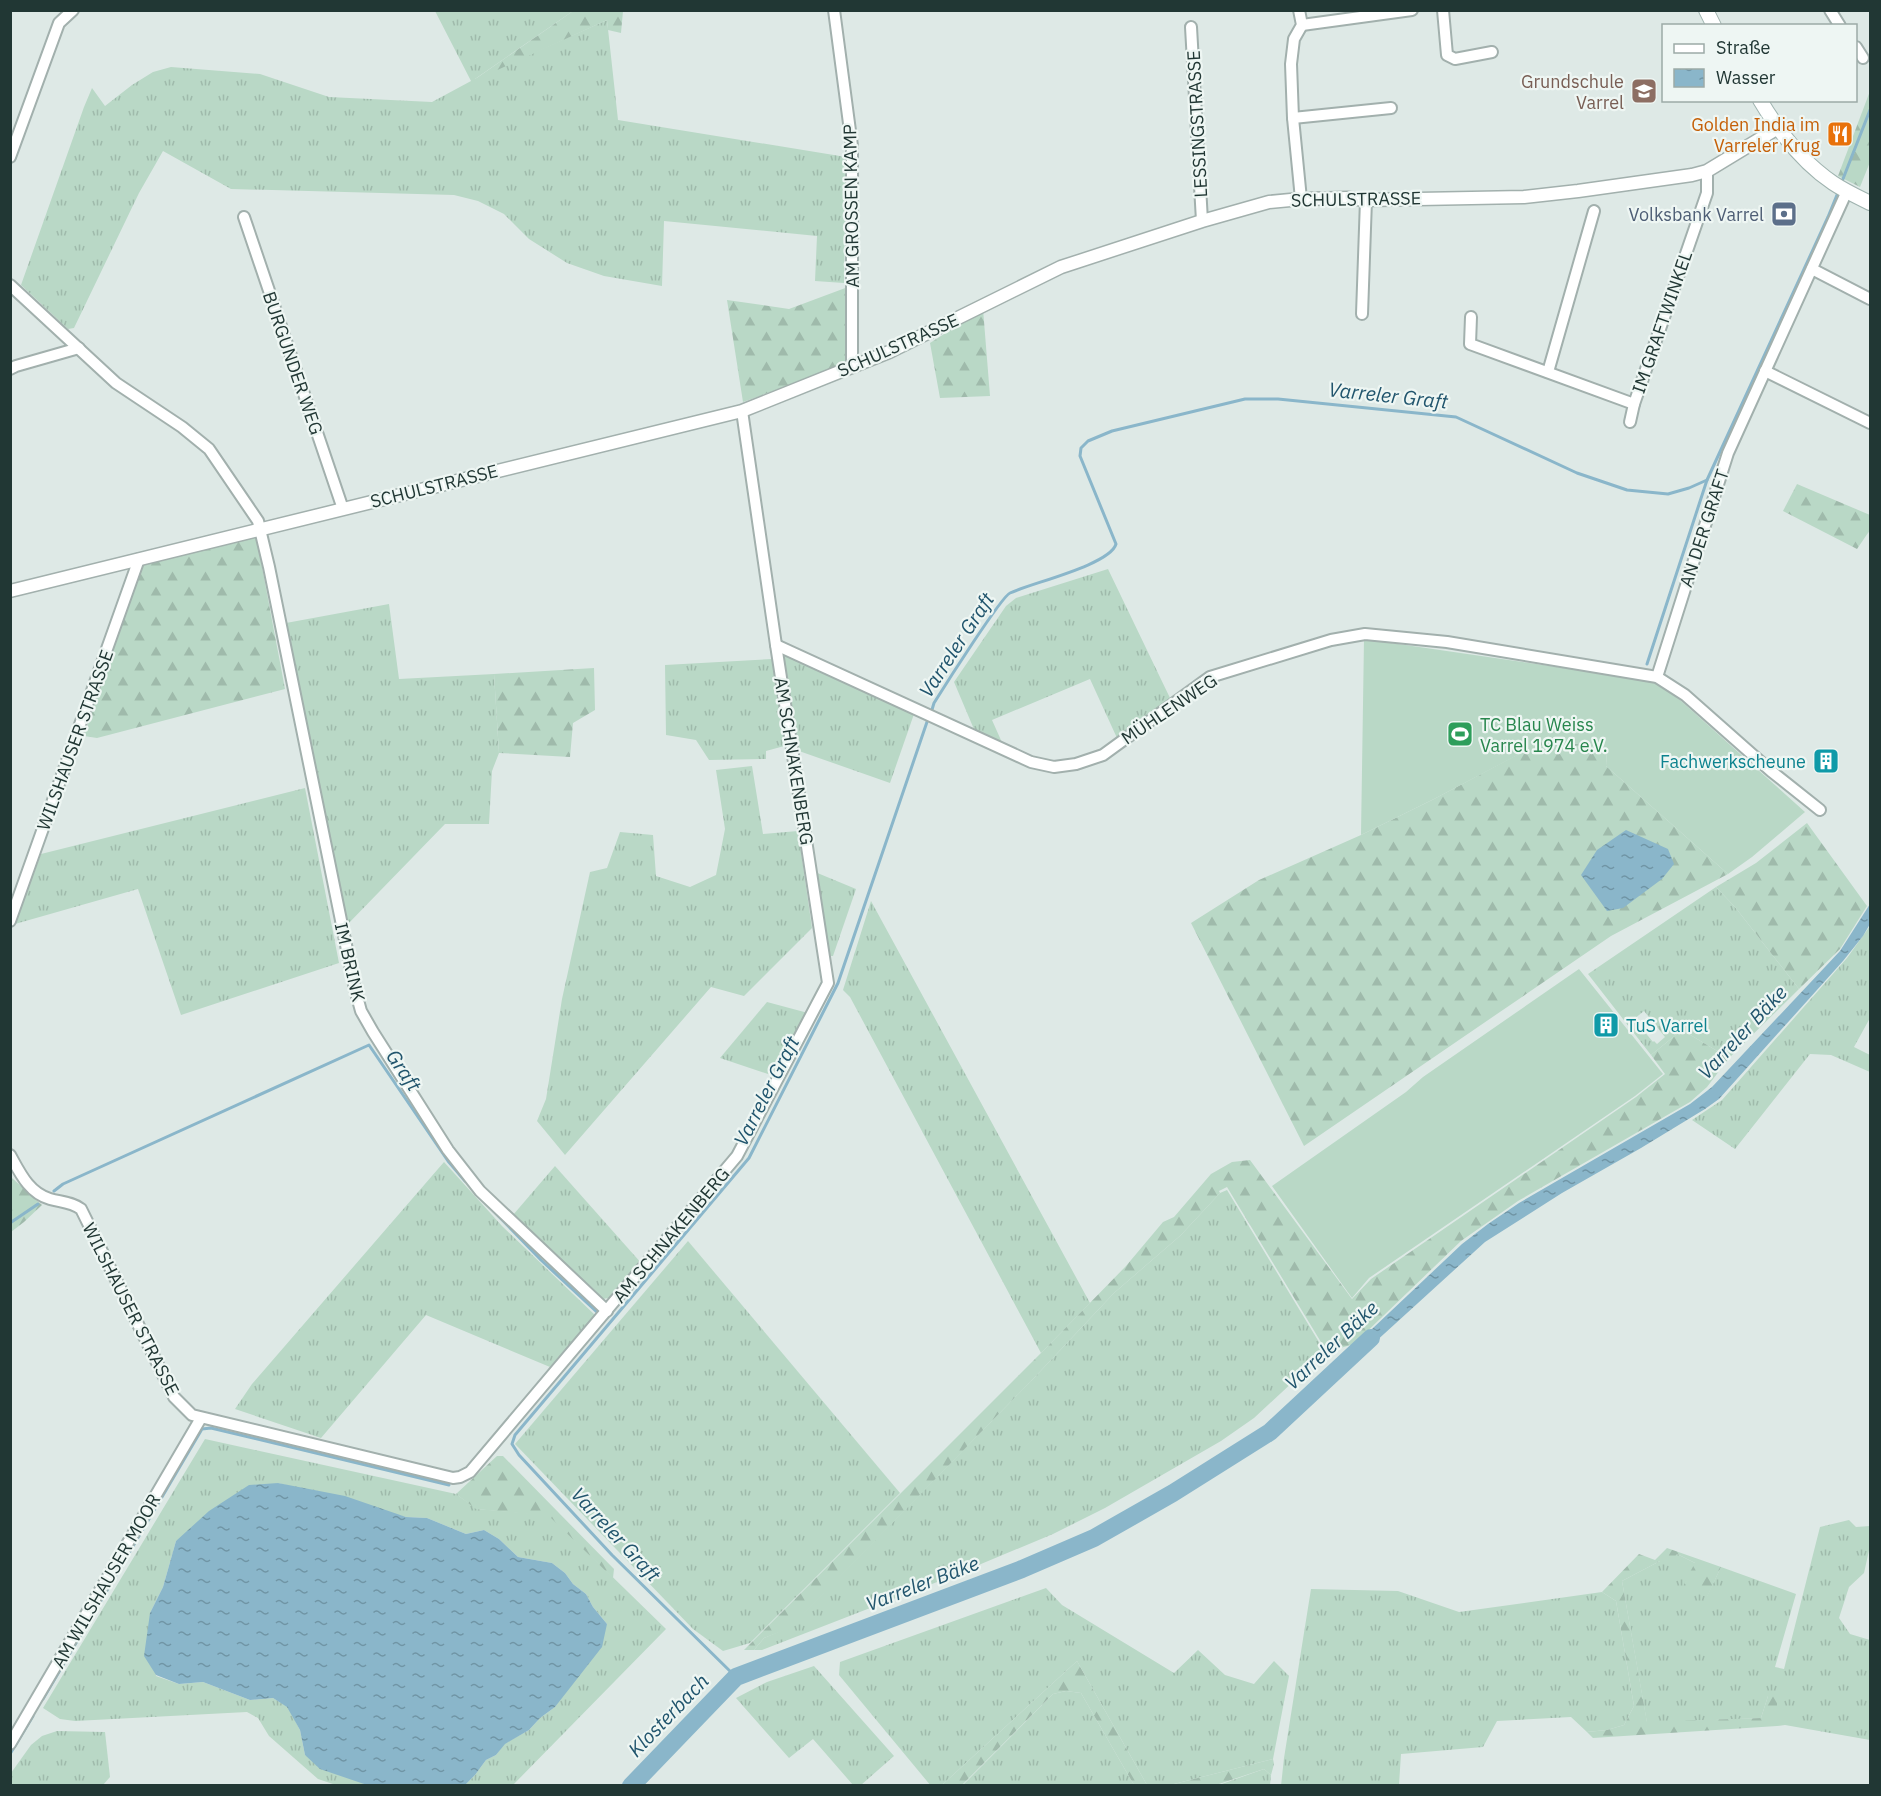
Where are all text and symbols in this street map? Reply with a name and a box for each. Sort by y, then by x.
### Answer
legend [1662,24,1857,102]
text: Straße [1716,36,1770,59]
street label: LESSINGSTRASSE [1182,50,1212,198]
text: Wasser [1716,66,1776,89]
place label: Grundschule Varrel [1521,70,1624,114]
school or university icon: Grundschule Varrel [1629,76,1659,106]
place label: Golden India im Varreler Krug [1691,113,1820,157]
restaurant icon: Golden India im Varreler Krug [1825,119,1855,149]
street label: AM GROSSEN KAMP [838,124,864,288]
street label: SCHULSTRASSE [1291,186,1421,212]
bank icon: Volksbank Varrel [1769,199,1799,229]
place label: Volksbank Varrel [1629,203,1764,226]
street label: IM GRAFTWINKEL [1627,248,1697,396]
street label: BURGUNDER WEG [258,288,328,438]
street label: SCHULSTRASSE [834,308,962,382]
water label: Varreler Graft [1327,375,1450,415]
street label: SCHULSTRASSE [368,459,500,513]
street label: AN DER GRAFT [1674,466,1734,590]
water label: Varreler Graft [912,587,1000,703]
street label: WILSHAUSER STRASSE [32,647,118,833]
street label: MÜHLENWEG [1117,668,1221,750]
street label: AM SCHNAKENBERG [769,675,819,847]
place label: TC Blau Weiss Varrel 1974 e.V. [1480,713,1608,757]
sports icon: TC Blau Weiss Varrel 1974 e.V. [1445,719,1475,749]
building icon: Fachwerkscheune [1811,746,1841,776]
place label: Fachwerkscheune [1660,750,1806,773]
street label: IM BRINK [330,920,370,1004]
water label: Varreler Bäke [1691,979,1793,1085]
building icon: TuS Varrel [1591,1010,1621,1040]
place label: TuS Varrel [1626,1014,1708,1037]
water label: Varreler Graft [727,1031,805,1150]
water label: Graft [380,1044,428,1097]
street label: AM SCHNAKENBERG [608,1163,734,1307]
street label: WILSHAUSER STRASSE [78,1219,184,1399]
water label: Varreler Bäke [1278,1294,1384,1396]
water label: Varreler Graft [565,1481,667,1587]
street label: AM WILSHAUSER MOOR [47,1490,165,1672]
water label: Varreler Bäke [861,1549,983,1617]
water label: Klosterbach [622,1668,714,1762]

